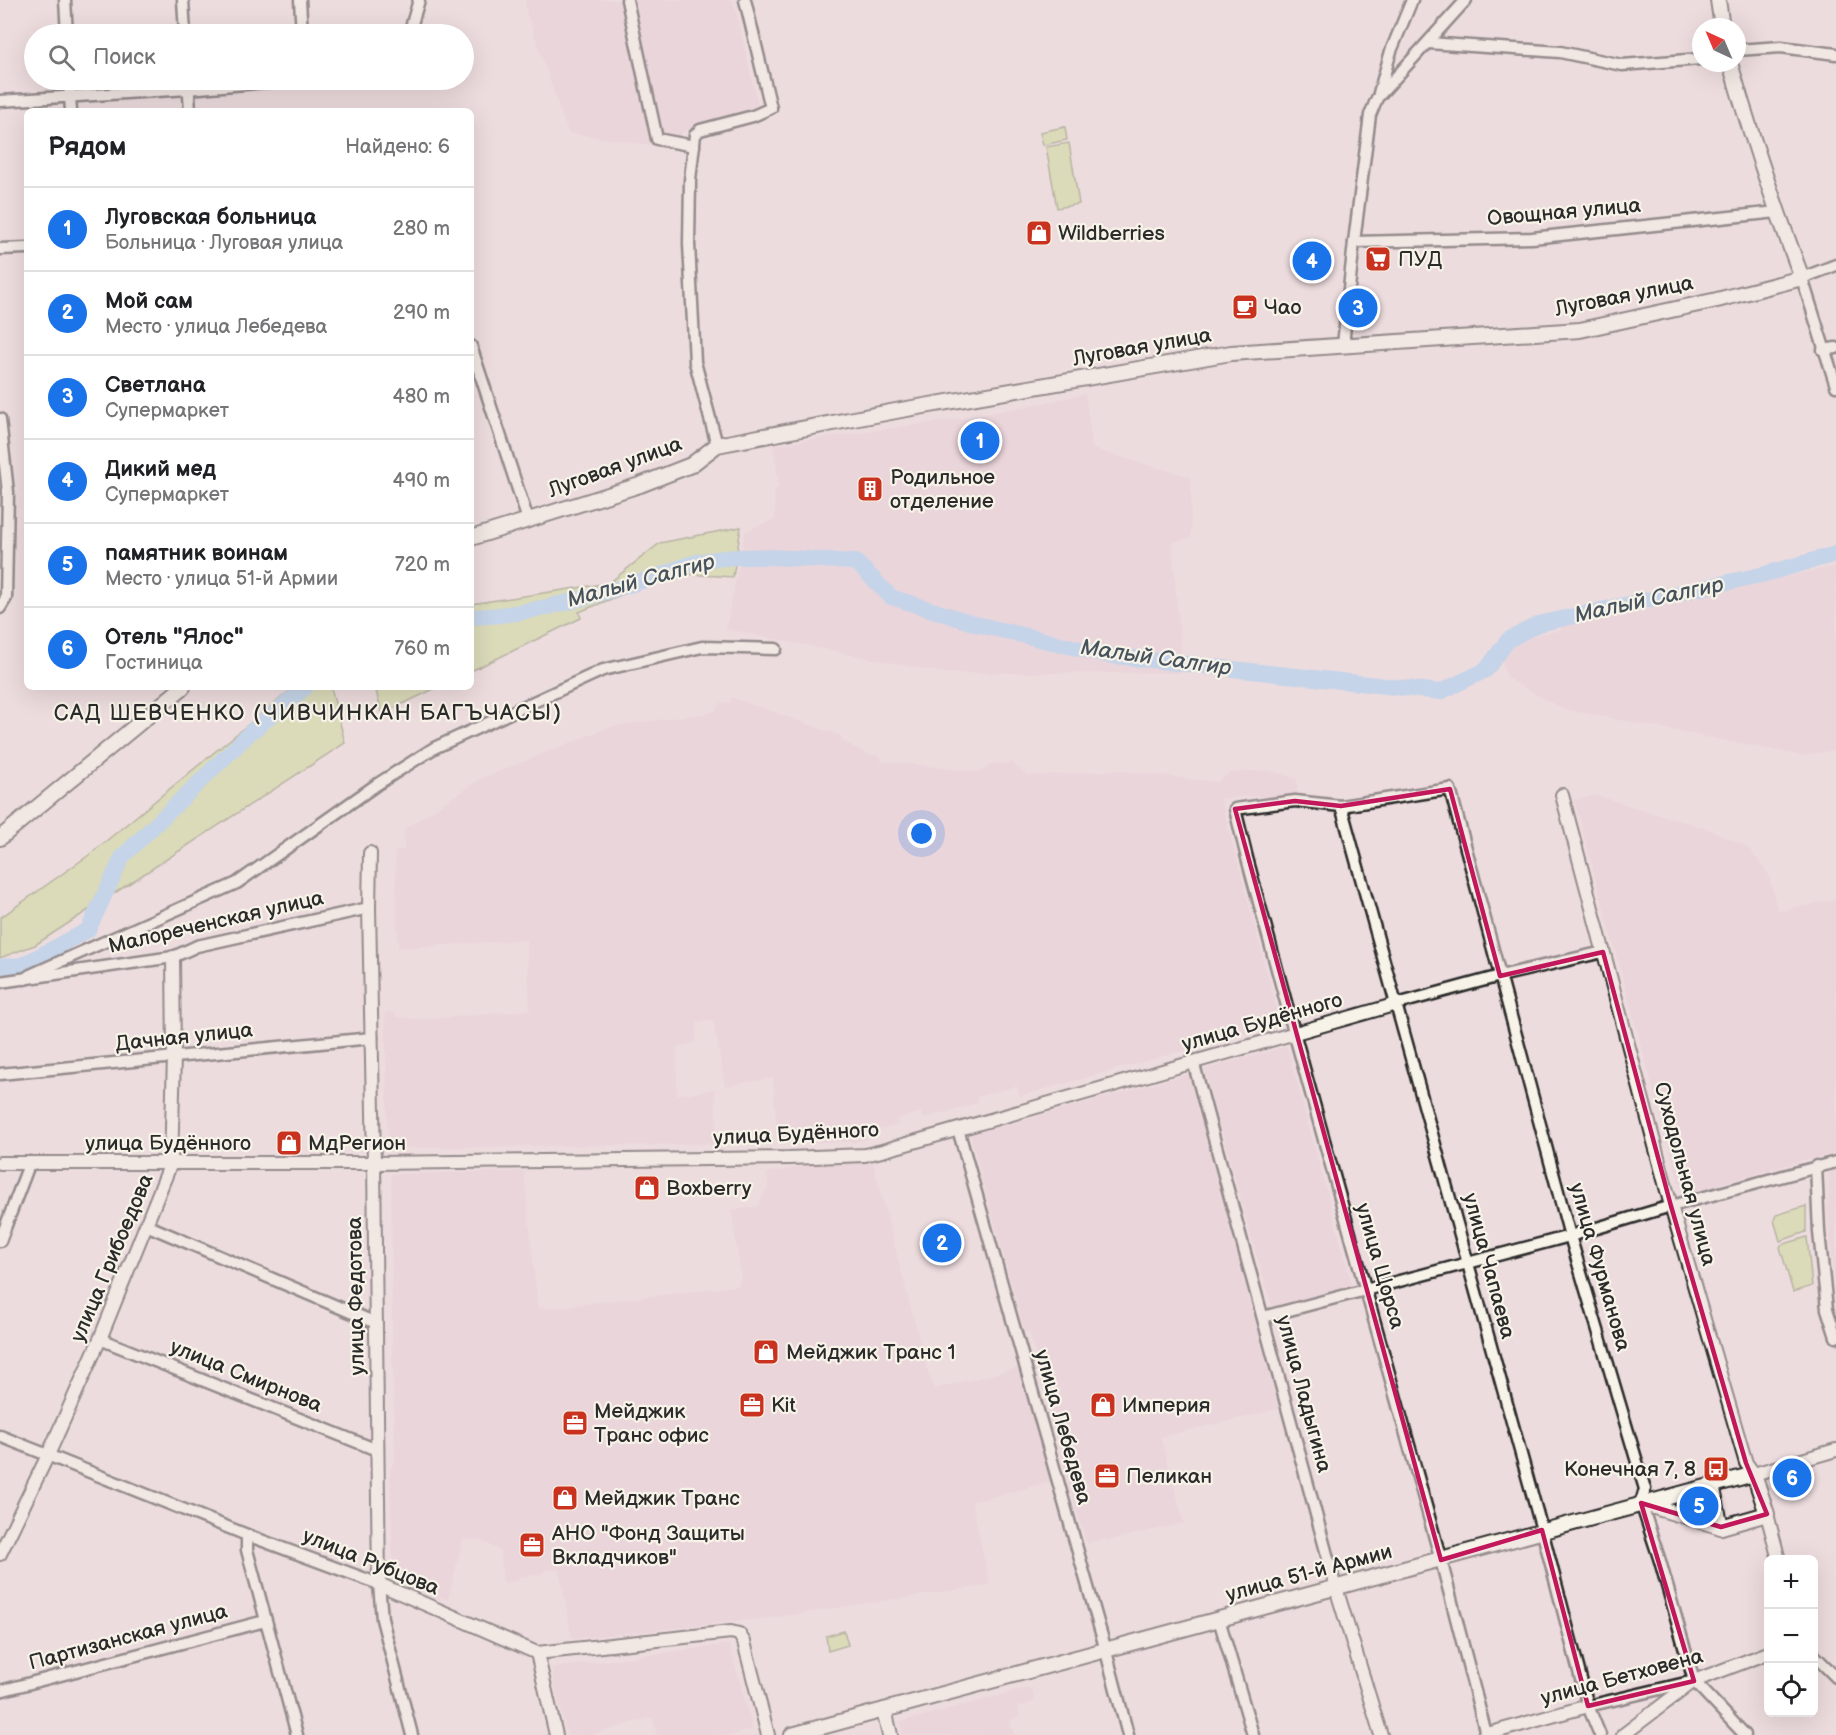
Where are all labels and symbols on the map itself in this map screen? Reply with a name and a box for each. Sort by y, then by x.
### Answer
north arrow [1692,18,1746,72]
street label: Овощная улица [1486,193,1642,231]
shop icon: Wildberries [1024,218,1054,248]
place label: Wildberries [1058,221,1165,246]
pin: 4 [1292,238,1332,284]
supermarket icon: ПУД [1363,244,1393,274]
place label: ПУД [1398,247,1442,272]
street label: Луговая улица [1552,270,1696,322]
pin: 3 [1338,286,1378,330]
cafe icon: Чао [1230,292,1260,322]
place label: Чао [1264,295,1301,320]
street label: Луговая улица [1070,322,1214,372]
pin: 1 [960,418,1000,464]
street label: Луговая улица [544,431,686,503]
place label: Родильное отделение [890,465,995,514]
building icon: Родильное отделение [855,474,885,504]
water label: Малый Салгир [564,548,718,614]
water label: Малый Салгир [1572,571,1726,629]
water label: Малый Салгир [1079,634,1233,682]
district label: САД ШЕВЧЕНКО (ЧИВЧИНКАН БАГЪЧАСЫ) [54,700,562,727]
your location [907,819,936,848]
street label: Малореченская улица [106,885,326,959]
street label: улица Будённого [1179,987,1345,1057]
street label: Дачная улица [114,1017,254,1057]
street label: Суходольная улица [1648,1079,1722,1269]
street label: улица Будённого [713,1117,879,1151]
shop icon: МдРегион [274,1128,304,1158]
street label: улица Будённого [85,1131,251,1156]
place label: МдРегион [308,1131,406,1156]
street label: улица Грибоедова [65,1170,159,1346]
shop icon: Boxberry [632,1173,662,1203]
place label: Boxberry [666,1176,752,1201]
street label: улица Фурманова [1564,1180,1636,1355]
street label: улица Чапаева [1458,1190,1521,1342]
street label: улица Щорса [1350,1200,1410,1332]
street label: улица Федотова [342,1216,370,1376]
pin: 2 [922,1220,962,1266]
street label: улица Ладыгина [1271,1313,1337,1476]
street label: улица Смирнова [166,1334,326,1418]
shop icon: Мейджик Транс 1 [751,1337,781,1367]
place label: Мейджик Транс 1 [786,1340,956,1365]
street label: улица Лебедева [1029,1347,1097,1508]
office icon: Kit [737,1390,767,1420]
shop icon: Империя [1088,1390,1118,1420]
place label: Kit [771,1393,796,1418]
place label: Империя [1122,1393,1210,1418]
place label: Мейджик Транс офис [594,1399,709,1448]
office icon: Мейджик Транс офис [560,1408,590,1438]
bus stop icon: Конечная 7, 8 [1701,1454,1731,1484]
pin: 6 [1772,1456,1812,1500]
place label: Конечная 7, 8 [1564,1457,1696,1482]
office icon: Пеликан [1092,1461,1122,1491]
place label: Пеликан [1126,1464,1212,1489]
shop icon: Мейджик Транс [550,1483,580,1513]
pin: 5 [1680,1484,1718,1528]
place label: Мейджик Транс [584,1486,740,1511]
place label: АНО "Фонд Защиты Вкладчиков" [551,1521,745,1570]
street label: улица Рубцова [299,1523,443,1601]
office icon: АНО "Фонд Защиты Вкладчиков" [517,1530,547,1560]
street label: улица 51-й Армии [1223,1539,1395,1607]
street label: Партизанская улица [26,1598,231,1676]
street label: улица Бетховена [1538,1643,1706,1711]

